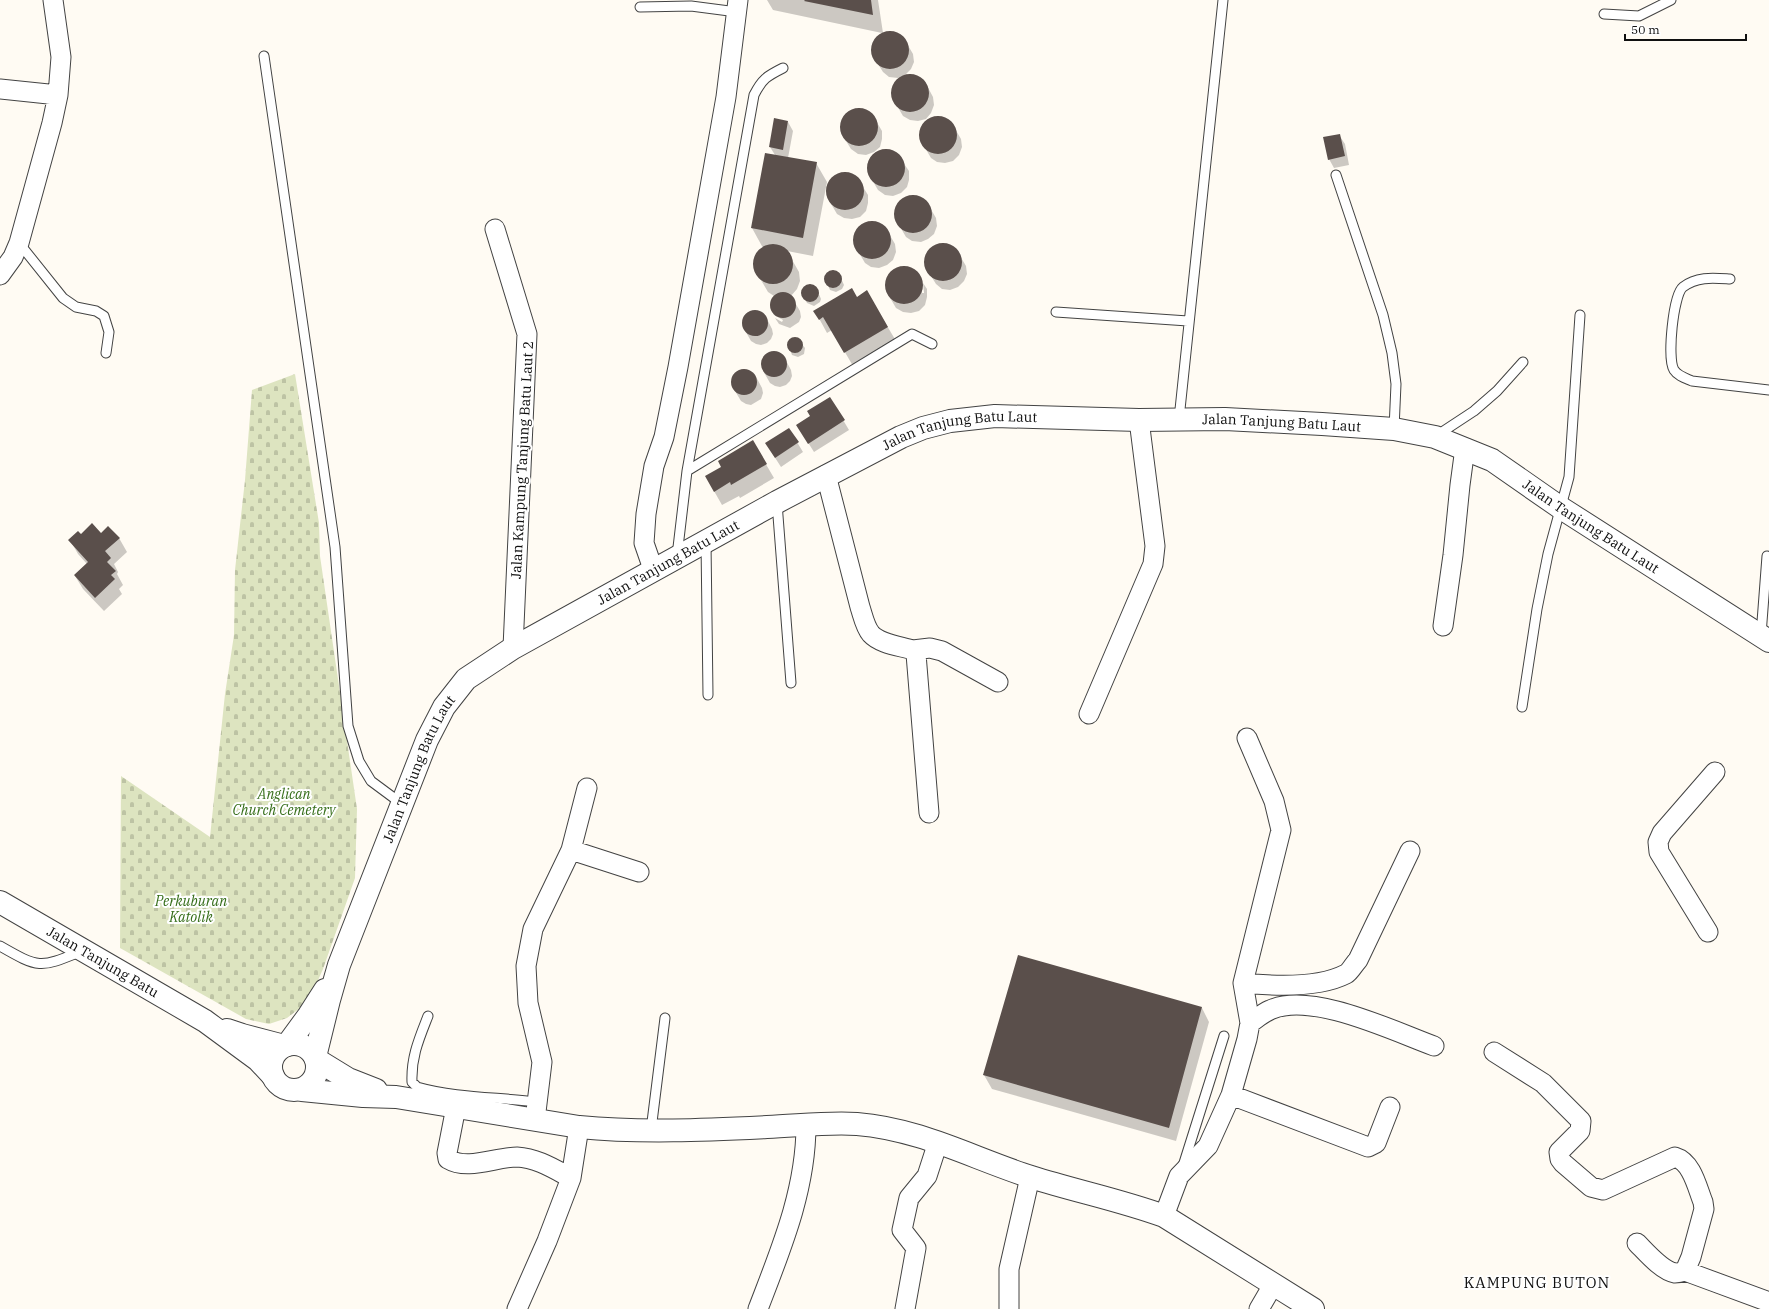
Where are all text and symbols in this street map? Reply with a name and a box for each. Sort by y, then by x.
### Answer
scale bar [1625,16,1746,42]
text: 50 m [1631,22,1660,37]
street label: Jalan Kampung Tanjung Batu Laut 2 [507,340,537,580]
street label: Jalan Tanjung Batu Laut [879,407,1038,454]
street label: Jalan Tanjung Batu Laut [1202,410,1362,436]
street label: Jalan Tanjung Batu Laut [1519,475,1662,577]
street label: Jalan Tanjung Batu Laut [594,516,742,609]
street label: Jalan Tanjung Batu Laut [379,691,459,845]
park label: Anglican Church Cemetery [233,785,337,819]
park label: Perkuburan Katolik [154,892,227,926]
street label: Jalan Tanjung Batu [44,922,162,1001]
district label: KAMPUNG BUTON [1464,1273,1610,1292]

